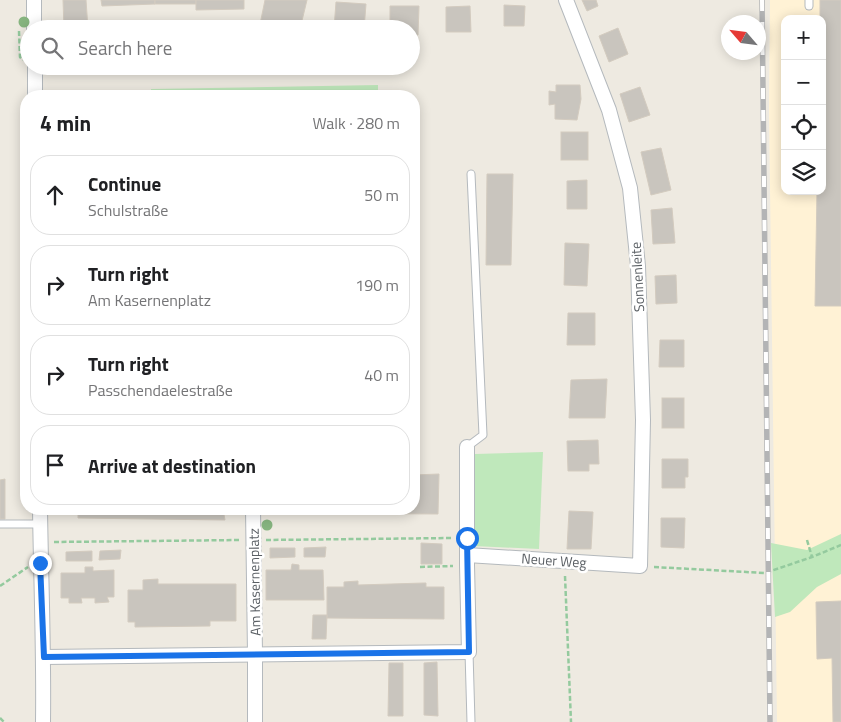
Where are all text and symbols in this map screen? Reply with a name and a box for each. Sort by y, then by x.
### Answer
north arrow [721,15,766,60]
map controls [781,15,826,195]
button: + [781,15,826,60]
search box [20,20,420,75]
text: Search here [78,33,172,62]
icon: search [38,34,66,62]
button: − [781,60,826,105]
button: locate [781,105,826,150]
text: 4 min [40,107,91,139]
text: Walk · 280 m [312,111,400,135]
button: layers [781,150,826,195]
text: Continue [88,169,161,198]
icon: ahead [41,181,69,209]
text: 50 m [364,183,399,207]
text: Schulstraße [88,198,168,222]
street label: Sonnenleite [625,242,649,312]
text: Turn right [88,259,169,288]
icon: right [41,271,69,299]
text: 190 m [355,273,399,297]
text: Am Kasernenplatz [88,288,211,312]
text: Turn right [88,349,169,378]
icon: right [41,361,69,389]
text: 40 m [364,363,399,387]
text: Passchendaelestraße [88,378,233,402]
icon: arrive [41,451,69,479]
text: Arrive at destination [88,451,256,480]
route start [456,527,479,550]
street label: Am Kasernenplatz [243,528,265,636]
street label: Neuer Weg [521,547,587,573]
route end [29,552,52,575]

